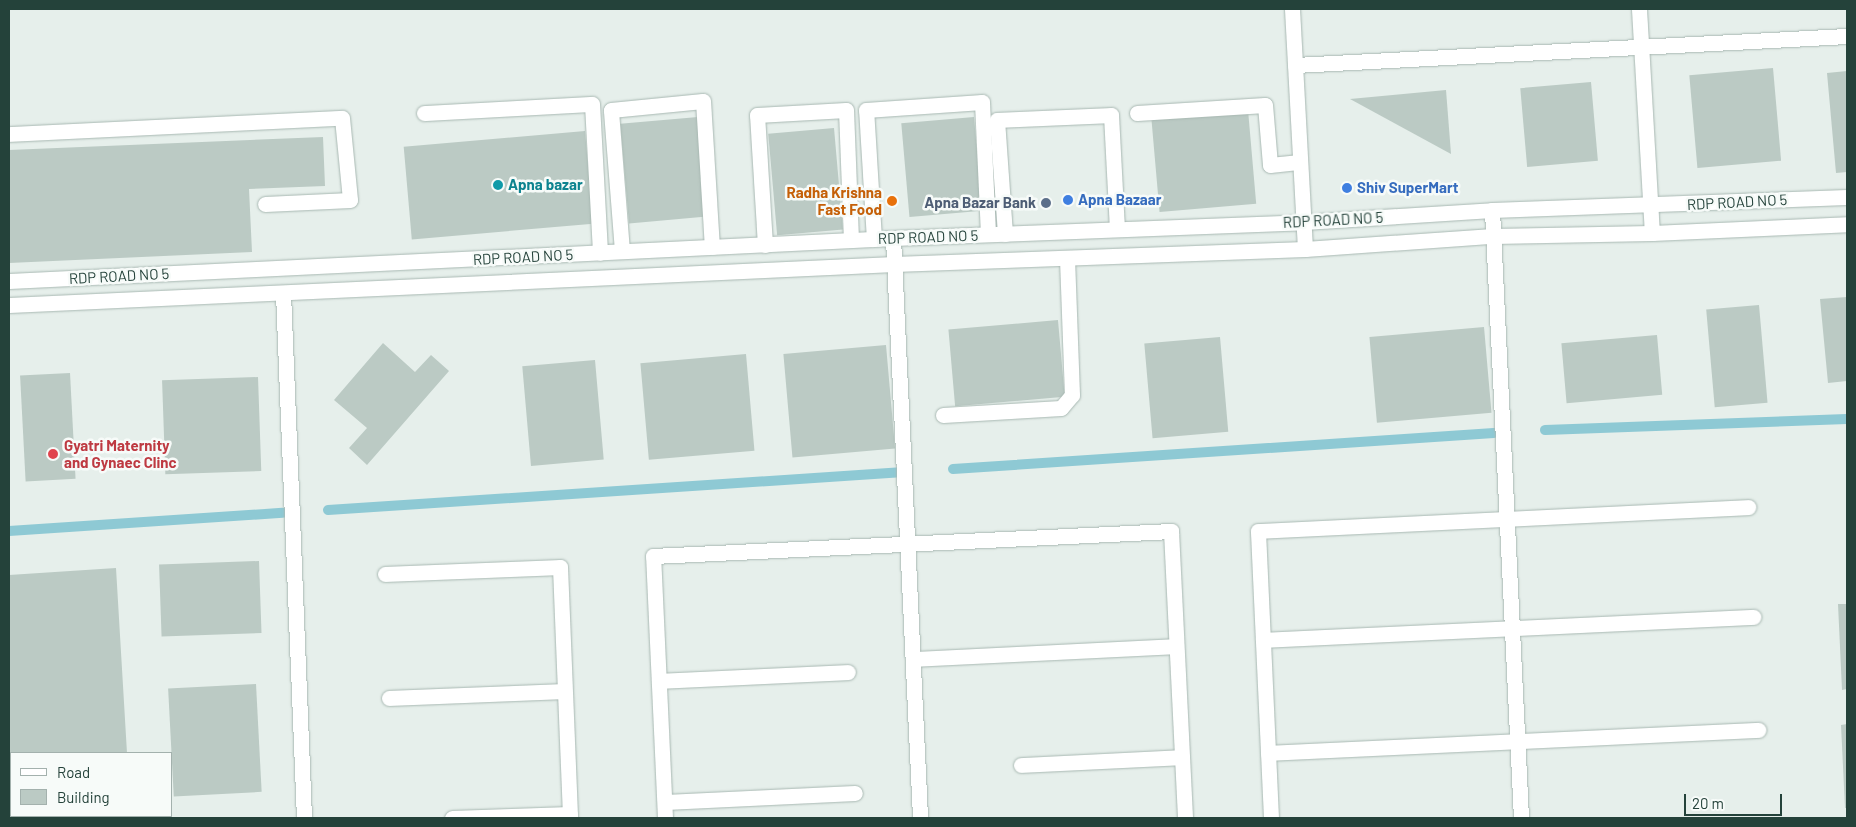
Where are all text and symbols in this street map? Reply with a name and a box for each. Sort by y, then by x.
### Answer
place label: Apna bazar [508,176,583,194]
marker: Apna bazar [492,179,504,191]
place label: Shiv SuperMart [1357,179,1458,197]
marker: Shiv SuperMart [1341,182,1353,194]
place label: Radha Krishna Fast Food [786,183,882,218]
street label: RDP ROAD NO 5 [1686,190,1788,214]
place label: Apna Bazaar [1078,191,1161,209]
place label: Apna Bazar Bank [924,194,1036,212]
marker: Apna Bazaar [1062,194,1074,206]
marker: Radha Krishna Fast Food [886,195,898,207]
marker: Apna Bazar Bank [1040,197,1052,209]
street label: RDP ROAD NO 5 [1282,208,1384,232]
street label: RDP ROAD NO 5 [878,226,978,248]
street label: RDP ROAD NO 5 [472,245,574,269]
street label: RDP ROAD NO 5 [68,264,170,288]
place label: Gyatri Maternity and Gynaec Clinc [64,436,176,471]
marker: Gyatri Maternity and Gynaec Clinc [46,447,60,461]
legend [10,752,172,817]
text: Road [57,763,90,781]
scale bar [1686,784,1784,816]
text: Building [57,788,110,806]
text: 20 m [1692,794,1724,812]

